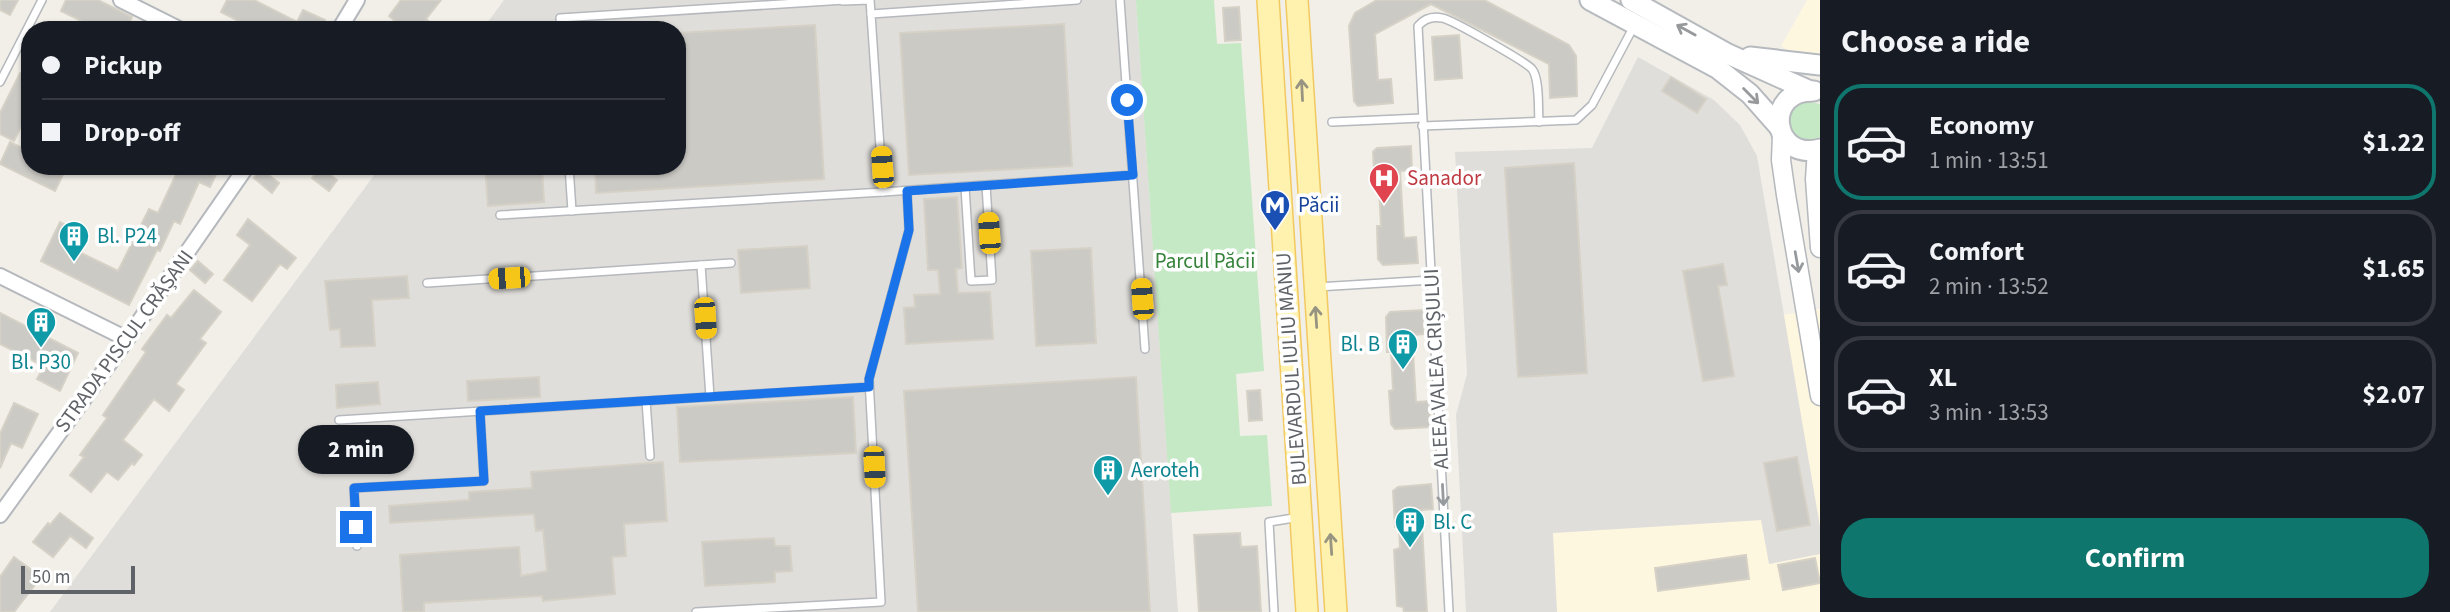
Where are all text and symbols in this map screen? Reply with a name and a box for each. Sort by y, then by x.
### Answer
text: Choose a ride [1841,19,2030,65]
one-way arrow [1676,23,1696,37]
text: Pickup [84,47,162,84]
one-way arrow [1296,79,1309,102]
route start [1111,84,1143,116]
one-way arrow [1742,87,1759,104]
text: Economy [1929,107,2034,144]
icon: car [1845,111,1908,174]
text: Drop-off [84,114,180,151]
text: $1.22 [2362,124,2425,161]
text: 1 min · 13:51 [1929,144,2049,177]
car [871,145,894,189]
hospital icon: Sanador [1367,161,1401,205]
place label: Sanador [1407,163,1482,193]
metro station icon: Păcii [1258,188,1292,232]
place label: Păcii [1298,190,1339,220]
car [978,211,1001,255]
building icon: Bl. P24 [57,219,91,263]
place label: Bl. P24 [97,221,157,251]
text: Comfort [1929,233,2024,270]
icon: car [1845,237,1908,300]
street label: STRADA PISCUL CRĂȘANI [48,244,200,438]
park label: Parcul Păcii [1155,246,1255,276]
one-way arrow [1791,250,1804,273]
text: $1.65 [2362,250,2425,287]
street label: BULEVARDUL IULIU MANIU [1268,251,1314,487]
car [488,266,531,290]
street label: ALEEA VALEA CRIȘULUI [1416,268,1456,470]
text: 2 min · 13:52 [1929,270,2049,303]
car [1131,277,1154,321]
car [694,296,717,340]
building icon: Bl. P30 [24,305,58,349]
one-way arrow [1309,306,1322,329]
building icon: Bl. B [1386,327,1420,371]
place label: Bl. B [1341,329,1380,359]
place label: Bl. P30 [11,347,71,377]
text: XL [1929,359,1957,396]
icon: car [1845,363,1908,426]
text: $2.07 [2362,376,2425,413]
text: 3 min · 13:53 [1929,396,2049,429]
callout: 2 min [298,426,414,475]
text: 2 min [328,433,384,466]
car [863,445,886,489]
building icon: Aeroteh [1091,453,1125,497]
place label: Aeroteh [1131,455,1200,485]
one-way arrow [1436,483,1449,506]
building icon: Bl. C [1393,505,1427,549]
place label: Bl. C [1433,507,1472,537]
route end [340,511,372,543]
button: Confirm [1841,518,2429,598]
one-way arrow [1324,533,1337,556]
scale bar [21,563,135,595]
text: 50 m [32,564,70,591]

